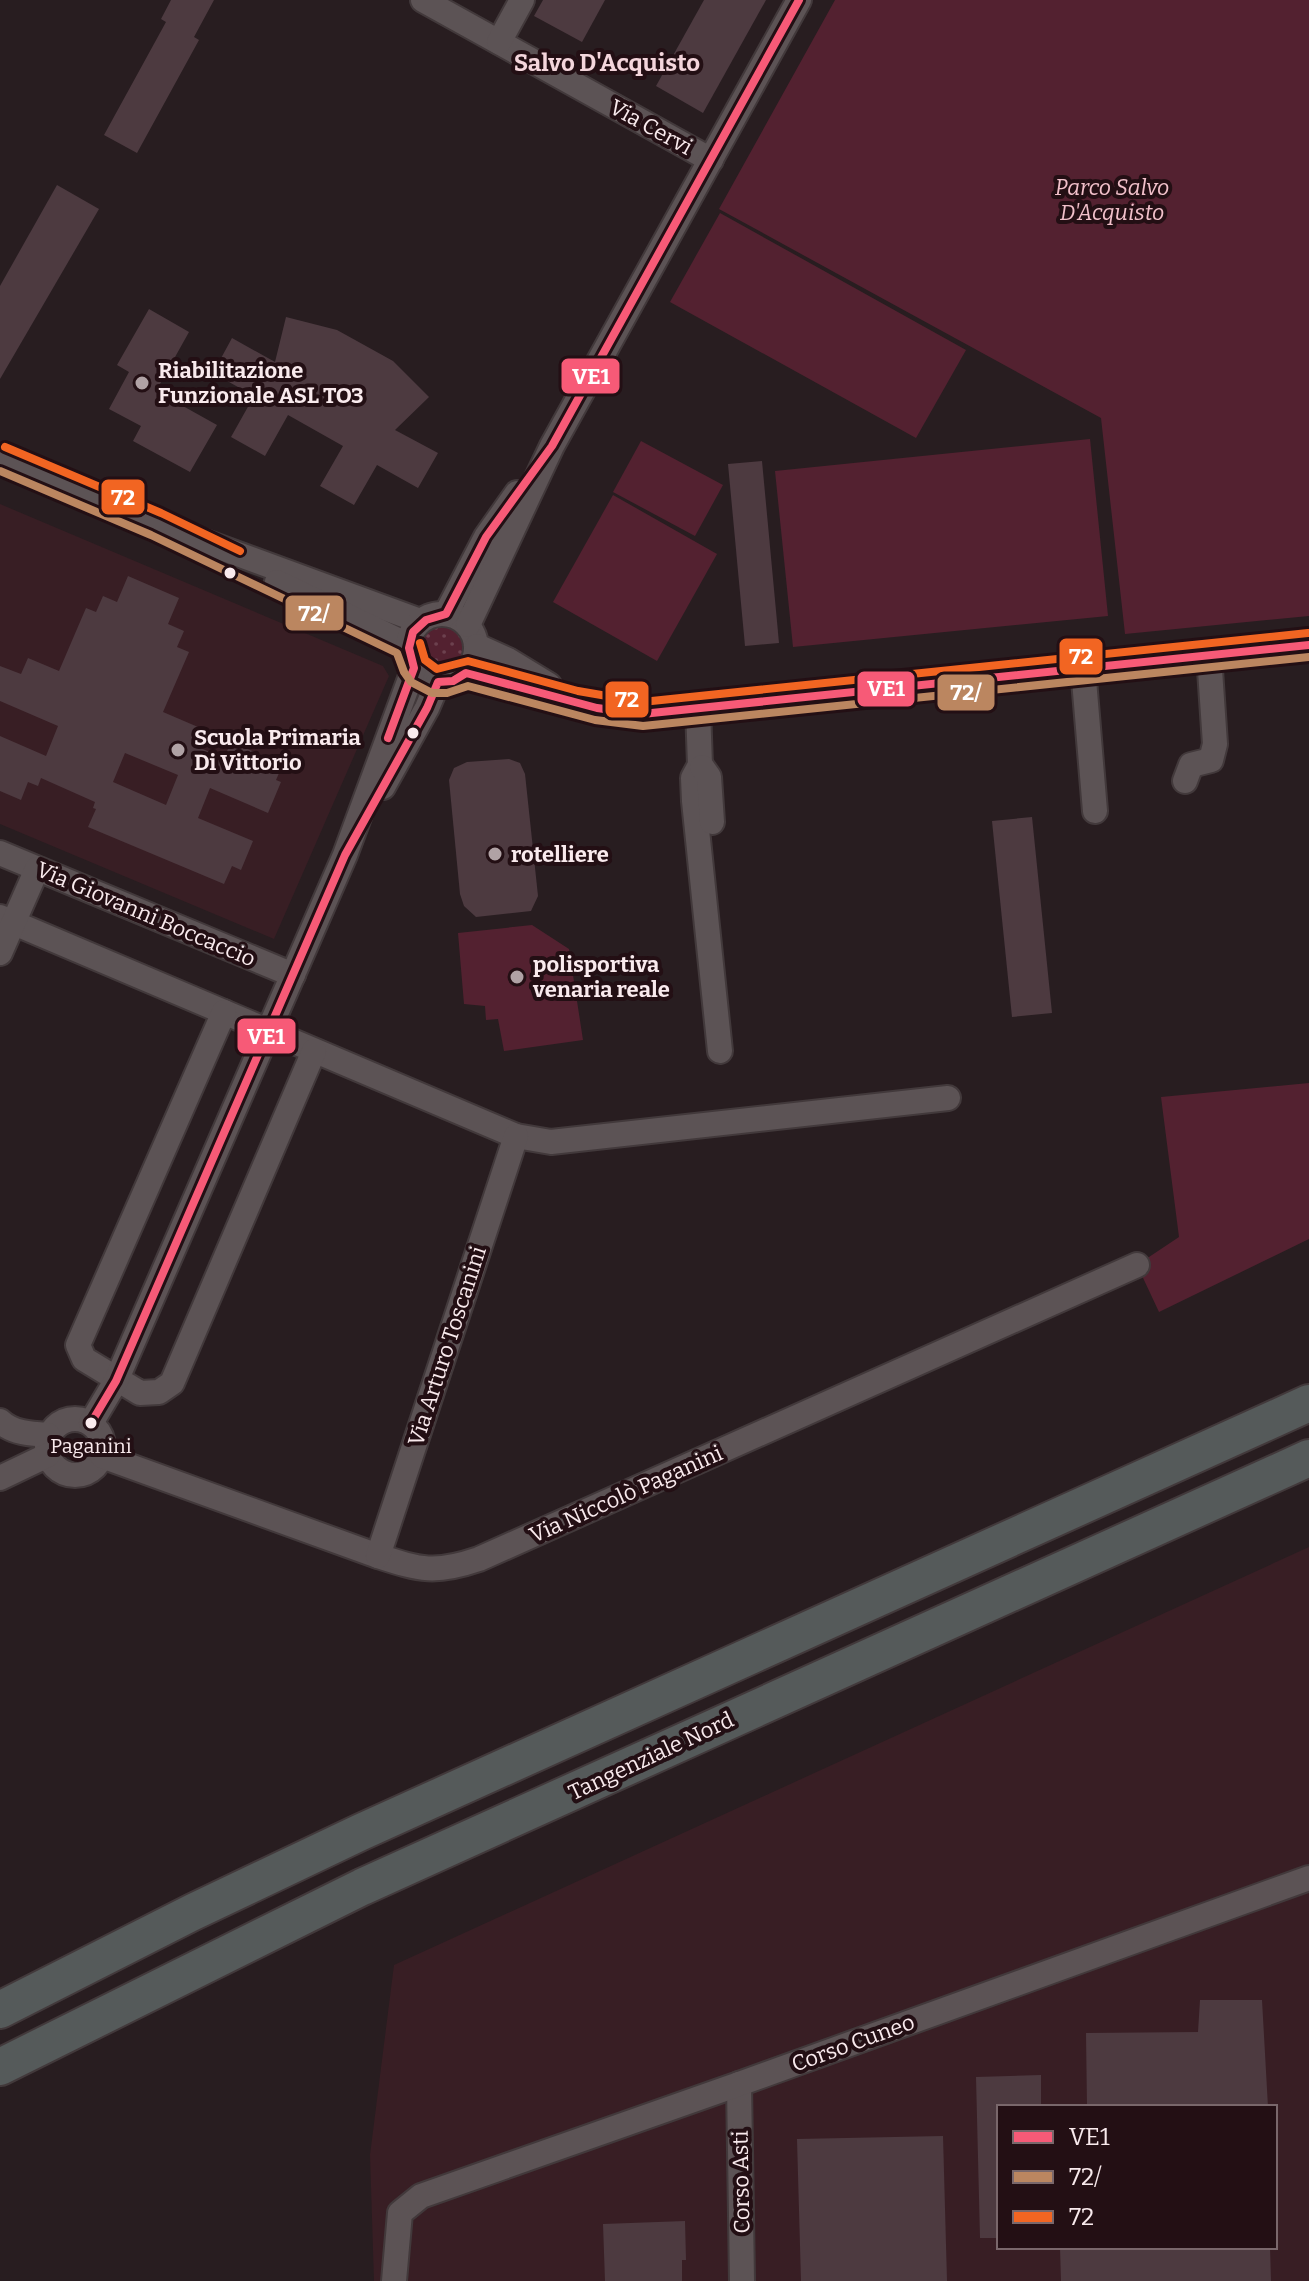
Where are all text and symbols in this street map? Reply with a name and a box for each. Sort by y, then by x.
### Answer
district label: Salvo D'Acquisto [514,49,700,77]
street label: Via Cervi [605,93,697,161]
park label: Parco Salvo D'Acquisto [1055,174,1169,226]
place label: Riabilitazione Funzionale ASL TO3 [158,357,364,409]
line badge: VE1 [560,357,621,395]
text: VE1 [572,363,611,390]
marker: Riabilitazione Funzionale ASL TO3 [133,374,151,392]
line badge: 72 [100,478,146,516]
text: 72 [111,484,135,511]
unlabelled marker [222,565,238,581]
line badge: 72/ [284,594,345,632]
text: 72/ [298,600,330,627]
line badge: 72 [1058,637,1104,676]
text: 72 [1069,643,1093,670]
line badge: VE1 [856,670,916,708]
line badge: 72/ [936,673,996,712]
text: VE1 [867,675,906,702]
text: 72/ [950,679,982,706]
line badge: 72 [604,680,650,719]
text: 72 [615,686,639,713]
place label: Scuola Primaria Di Vittorio [194,724,362,776]
unlabelled marker [405,725,421,741]
marker: Scuola Primaria Di Vittorio [169,741,187,759]
place label: rotelliere [511,841,609,868]
marker: rotelliere [486,845,504,863]
street label: Via Giovanni Boccaccio [32,856,260,972]
place label: polisportiva venaria reale [532,951,670,1003]
marker: polisportiva venaria reale [508,968,526,986]
line badge: VE1 [236,1017,297,1055]
text: VE1 [247,1023,286,1050]
street label: Via Arturo Toscanini [402,1242,492,1449]
marker: Paganini [83,1415,99,1431]
place label: Paganini [50,1434,132,1458]
street label: Via Niccolò Paganini [525,1439,727,1549]
street label: Tangenziale Nord [564,1706,738,1806]
street label: Corso Cuneo [788,2008,918,2078]
legend [997,2105,1277,2249]
text: VE1 [1069,2123,1110,2151]
street label: Corso Asti [727,2130,755,2234]
text: 72/ [1069,2163,1102,2191]
text: 72 [1069,2203,1094,2231]

